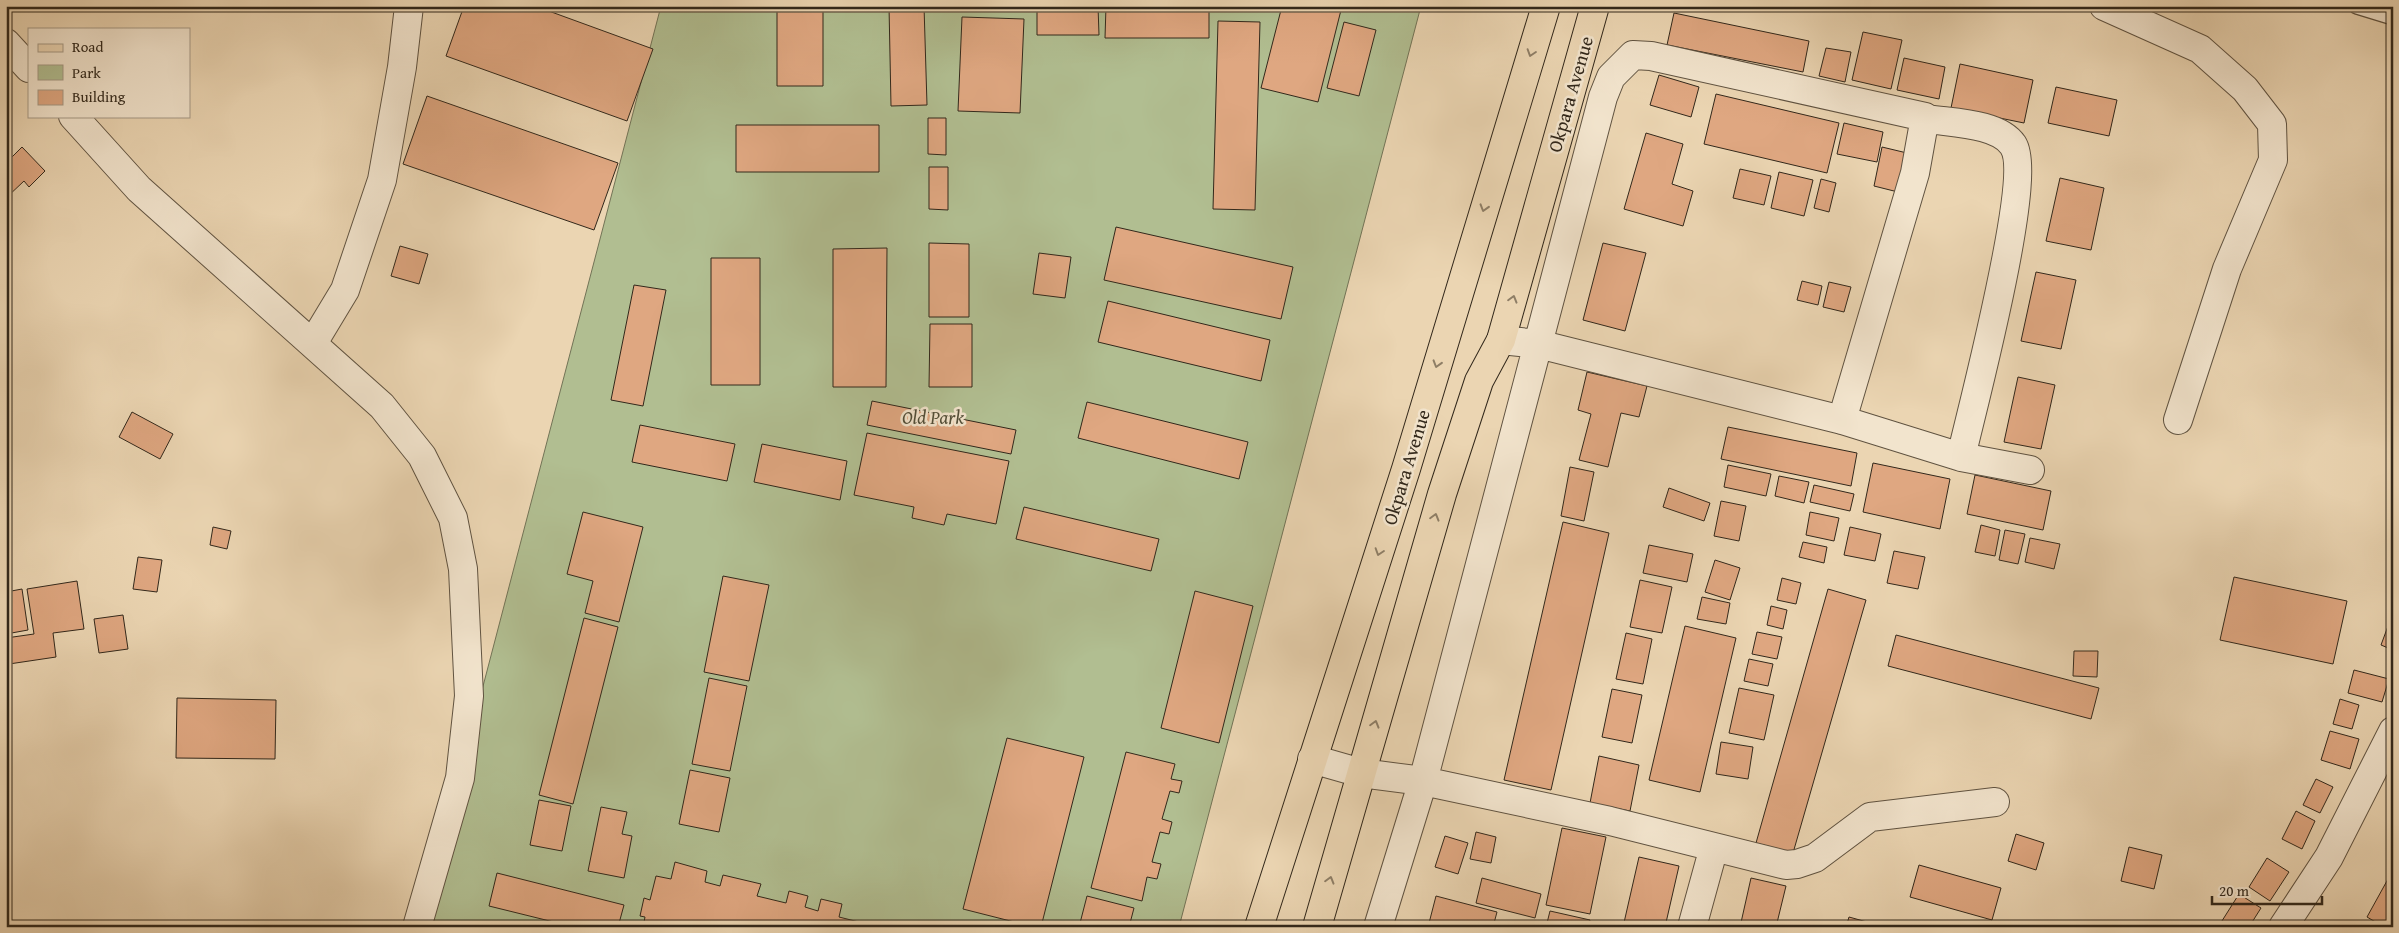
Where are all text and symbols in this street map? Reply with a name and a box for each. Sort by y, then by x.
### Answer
legend [28,28,190,118]
street label: Okpara Avenue [1540,33,1600,155]
text: Road [72,36,103,57]
one-way arrow [1527,48,1537,56]
text: Park [72,62,101,83]
text: Building [72,86,126,107]
one-way arrow [1480,204,1490,212]
one-way arrow [1507,295,1517,304]
one-way arrow [1433,359,1443,367]
park label: Old Park [902,403,964,431]
street label: Okpara Avenue [1375,406,1437,528]
one-way arrow [1429,513,1440,522]
one-way arrow [1375,548,1385,556]
one-way arrow [1370,720,1380,728]
scale bar [2212,873,2322,905]
one-way arrow [1325,876,1335,885]
text: 20 m [2219,880,2250,901]

